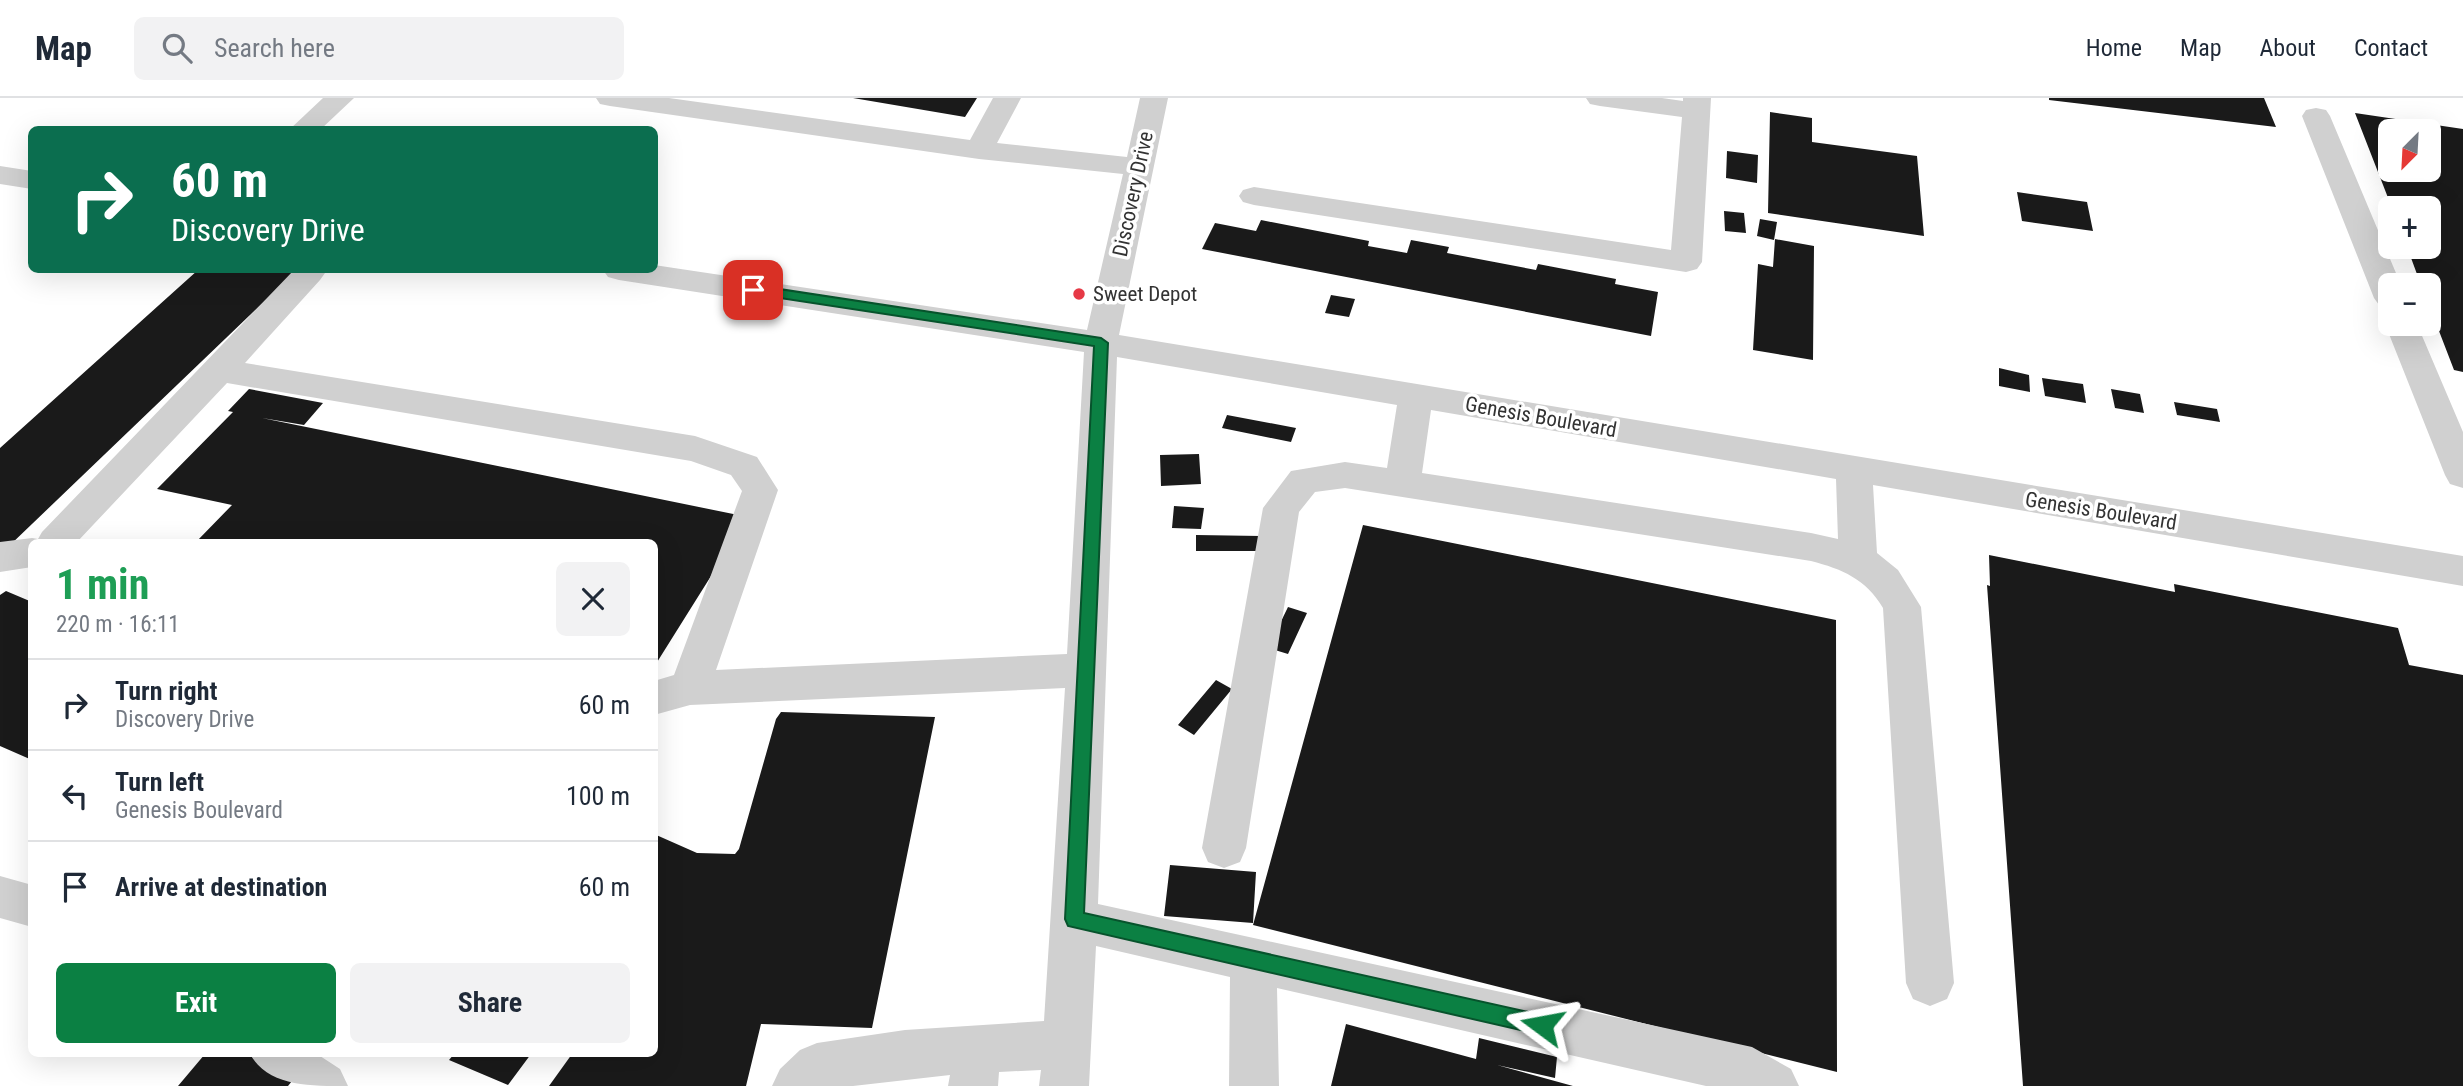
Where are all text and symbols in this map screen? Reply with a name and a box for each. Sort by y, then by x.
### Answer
search box [134,17,624,80]
text: Map [35,29,92,68]
icon: search [158,29,196,67]
text: Search here [214,33,335,63]
text: Home [2086,34,2142,62]
text: Map [2180,34,2222,62]
text: About [2260,34,2316,62]
text: Contact [2354,34,2428,62]
north arrow [2378,119,2441,182]
map controls [2378,119,2441,336]
street label: Discovery Drive [1108,129,1158,259]
text: 60 m [171,152,268,209]
icon: right [56,154,147,245]
button: + [2378,196,2441,259]
text: Discovery Drive [171,211,365,249]
pin [723,260,783,320]
icon: arrive [734,271,772,309]
button: − [2378,273,2441,336]
place label: Sweet Depot [1093,282,1197,306]
marker: Sweet Depot [1071,286,1087,302]
street label: Genesis Boulevard [1463,392,1619,442]
street label: Genesis Boulevard [2023,487,2179,535]
text: 1 min [56,560,149,609]
button: close [556,562,630,636]
text: 220 m · 16:11 [56,611,180,638]
text: Turn right [115,676,217,706]
icon: right [56,686,94,724]
text: 60 m [579,690,630,720]
text: Discovery Drive [115,706,254,733]
text: Turn left [115,767,204,797]
icon: left [56,777,94,815]
text: 100 m [566,781,630,811]
text: Genesis Boulevard [115,797,283,824]
icon: arrive [56,868,94,906]
text: Arrive at destination [115,872,327,902]
text: 60 m [579,872,630,902]
button: Exit [56,963,336,1043]
button: Share [350,963,630,1043]
position arrow [1505,988,1579,1062]

